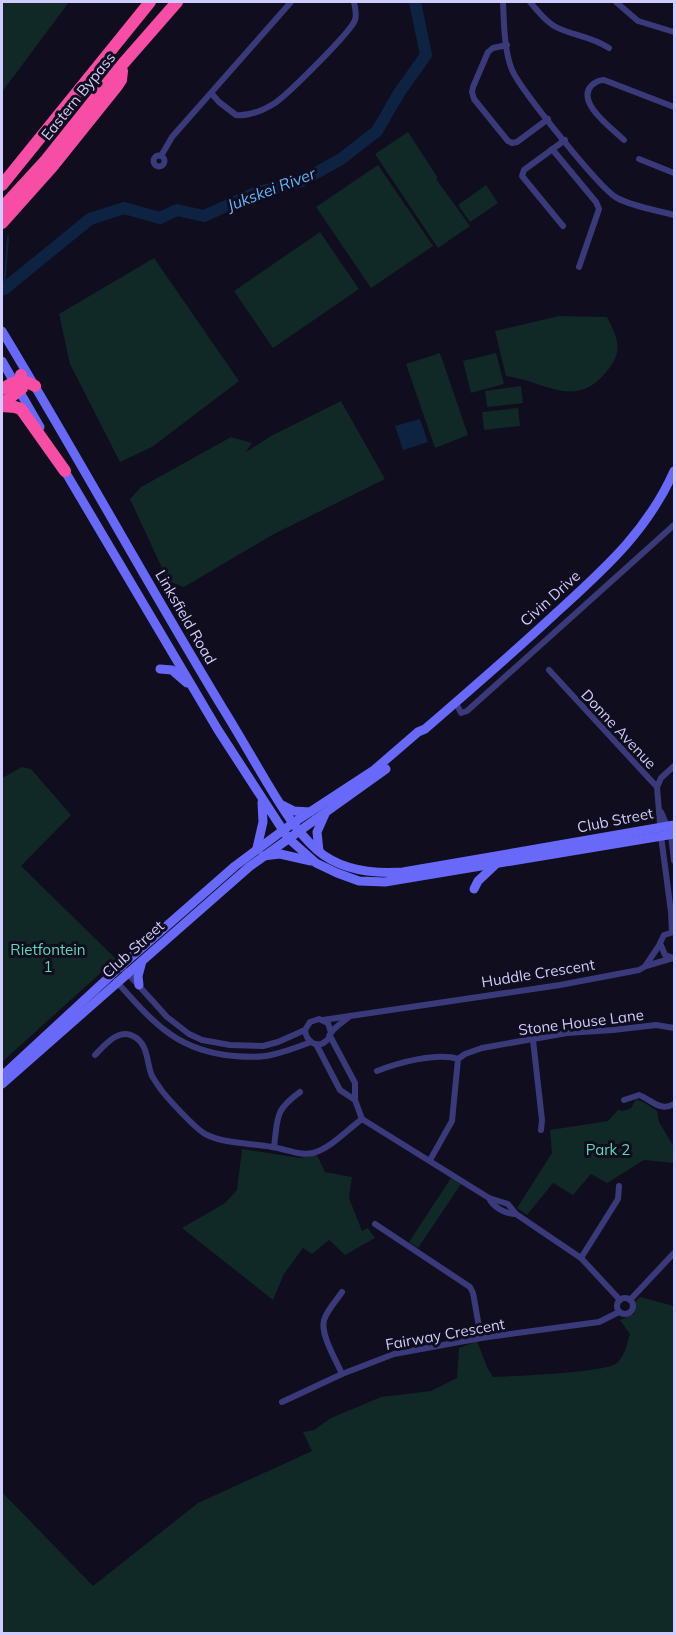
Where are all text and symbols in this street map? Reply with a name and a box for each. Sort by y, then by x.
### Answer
street label: Eastern Bypass [37,48,119,144]
water label: Jukskei River [222,163,319,216]
street label: Civin Drive [516,566,584,630]
street label: Linksfield Road [151,567,221,667]
street label: Donne Avenue [577,685,661,773]
street label: Club Street [575,803,655,837]
street label: Club Street [98,916,168,982]
park label: Rietfontein 1 [10,940,86,976]
street label: Huddle Crescent [480,955,596,991]
street label: Stone House Lane [517,1005,645,1039]
park label: Park 2 [586,1140,630,1159]
street label: Fairway Crescent [384,1314,506,1354]

